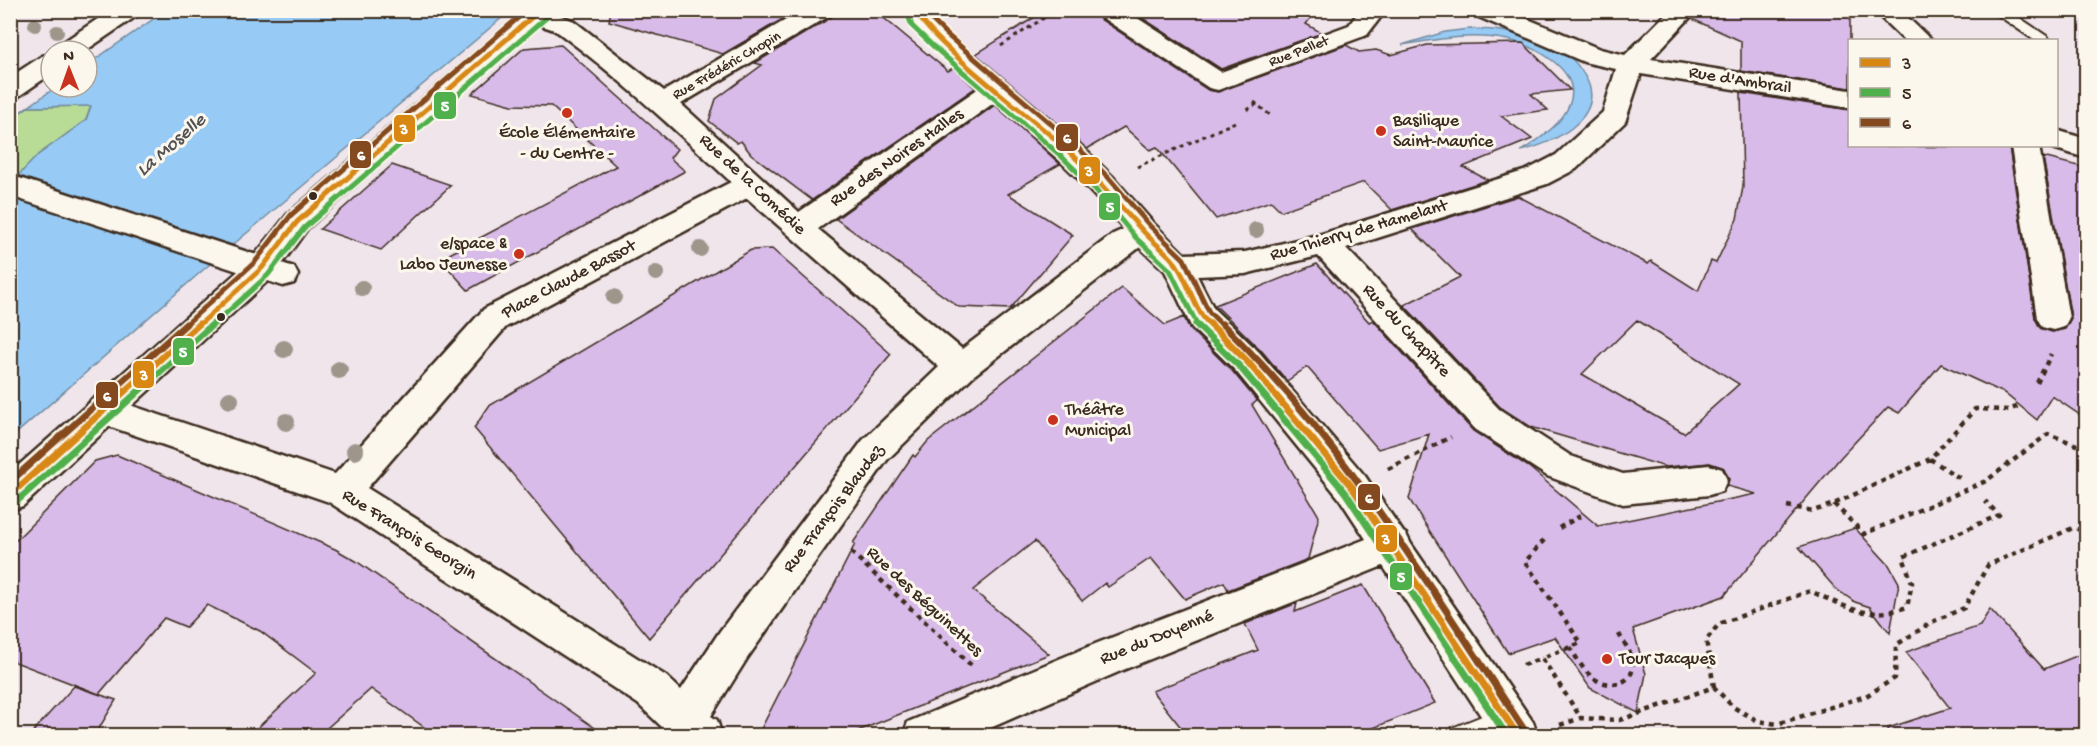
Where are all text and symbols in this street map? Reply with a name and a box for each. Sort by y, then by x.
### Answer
street label: Rue Frédéric Chopin [669,28,785,104]
street label: Rue Pellet [1267,32,1333,72]
north arrow [39,39,99,99]
legend [1848,39,2058,147]
text: N [63,48,75,67]
text: 3 [1901,55,1911,76]
street label: Rue d'Ambrail [1687,63,1793,99]
text: 5 [1902,85,1911,106]
line badge: 5 [433,91,457,120]
text: 5 [441,99,450,118]
street label: Rue des Noires Halles [826,103,969,212]
marker: École Élémentaire - du Centre - [560,106,574,120]
water label: La Moselle [133,109,212,182]
place label: Basilique Saint-Maurice [1392,111,1494,153]
line badge: 3 [393,114,416,143]
text: 6 [1902,115,1912,136]
text: 3 [399,122,408,141]
place label: École Élémentaire - du Centre - [499,123,636,165]
line badge: 6 [1055,123,1079,152]
marker: Basilique Saint-Maurice [1374,124,1388,138]
street label: Rue de la Comédie [694,130,810,240]
text: 6 [1063,131,1072,150]
line badge: 6 [349,140,372,169]
text: 6 [357,148,366,167]
line badge: 3 [1078,156,1101,185]
text: 3 [1084,164,1093,183]
unlabelled marker [307,190,319,202]
line badge: 5 [1098,192,1121,221]
street label: Rue Thierry de Hamelant [1268,195,1452,266]
text: 5 [1106,200,1115,219]
place label: e/space & Labo Jeunesse [400,234,508,276]
street label: Place Claude Bassot [497,235,641,325]
marker: e/space & Labo Jeunesse [512,247,526,261]
street label: Rue du Chapître [1357,280,1455,383]
unlabelled marker [215,311,227,323]
line badge: 5 [172,337,195,366]
text: 5 [179,345,188,364]
line badge: 3 [132,360,155,389]
text: 3 [139,368,148,387]
line badge: 6 [95,381,119,409]
text: 6 [103,389,112,408]
place label: Théâtre Municipal [1064,400,1131,442]
marker: Théâtre Municipal [1046,413,1060,427]
street label: Rue François Blaudez [779,440,890,577]
line badge: 6 [1357,483,1381,511]
street label: Rue François Georgin [338,485,481,585]
text: 6 [1365,491,1374,510]
line badge: 3 [1375,524,1398,553]
text: 3 [1381,532,1390,551]
street label: Rue des Béguinettes [861,543,988,662]
line badge: 5 [1389,562,1413,591]
text: 5 [1397,570,1406,589]
street label: Rue du Doyenné [1097,605,1217,670]
place label: Tour Jacques [1618,649,1716,670]
marker: Tour Jacques [1600,652,1614,666]

